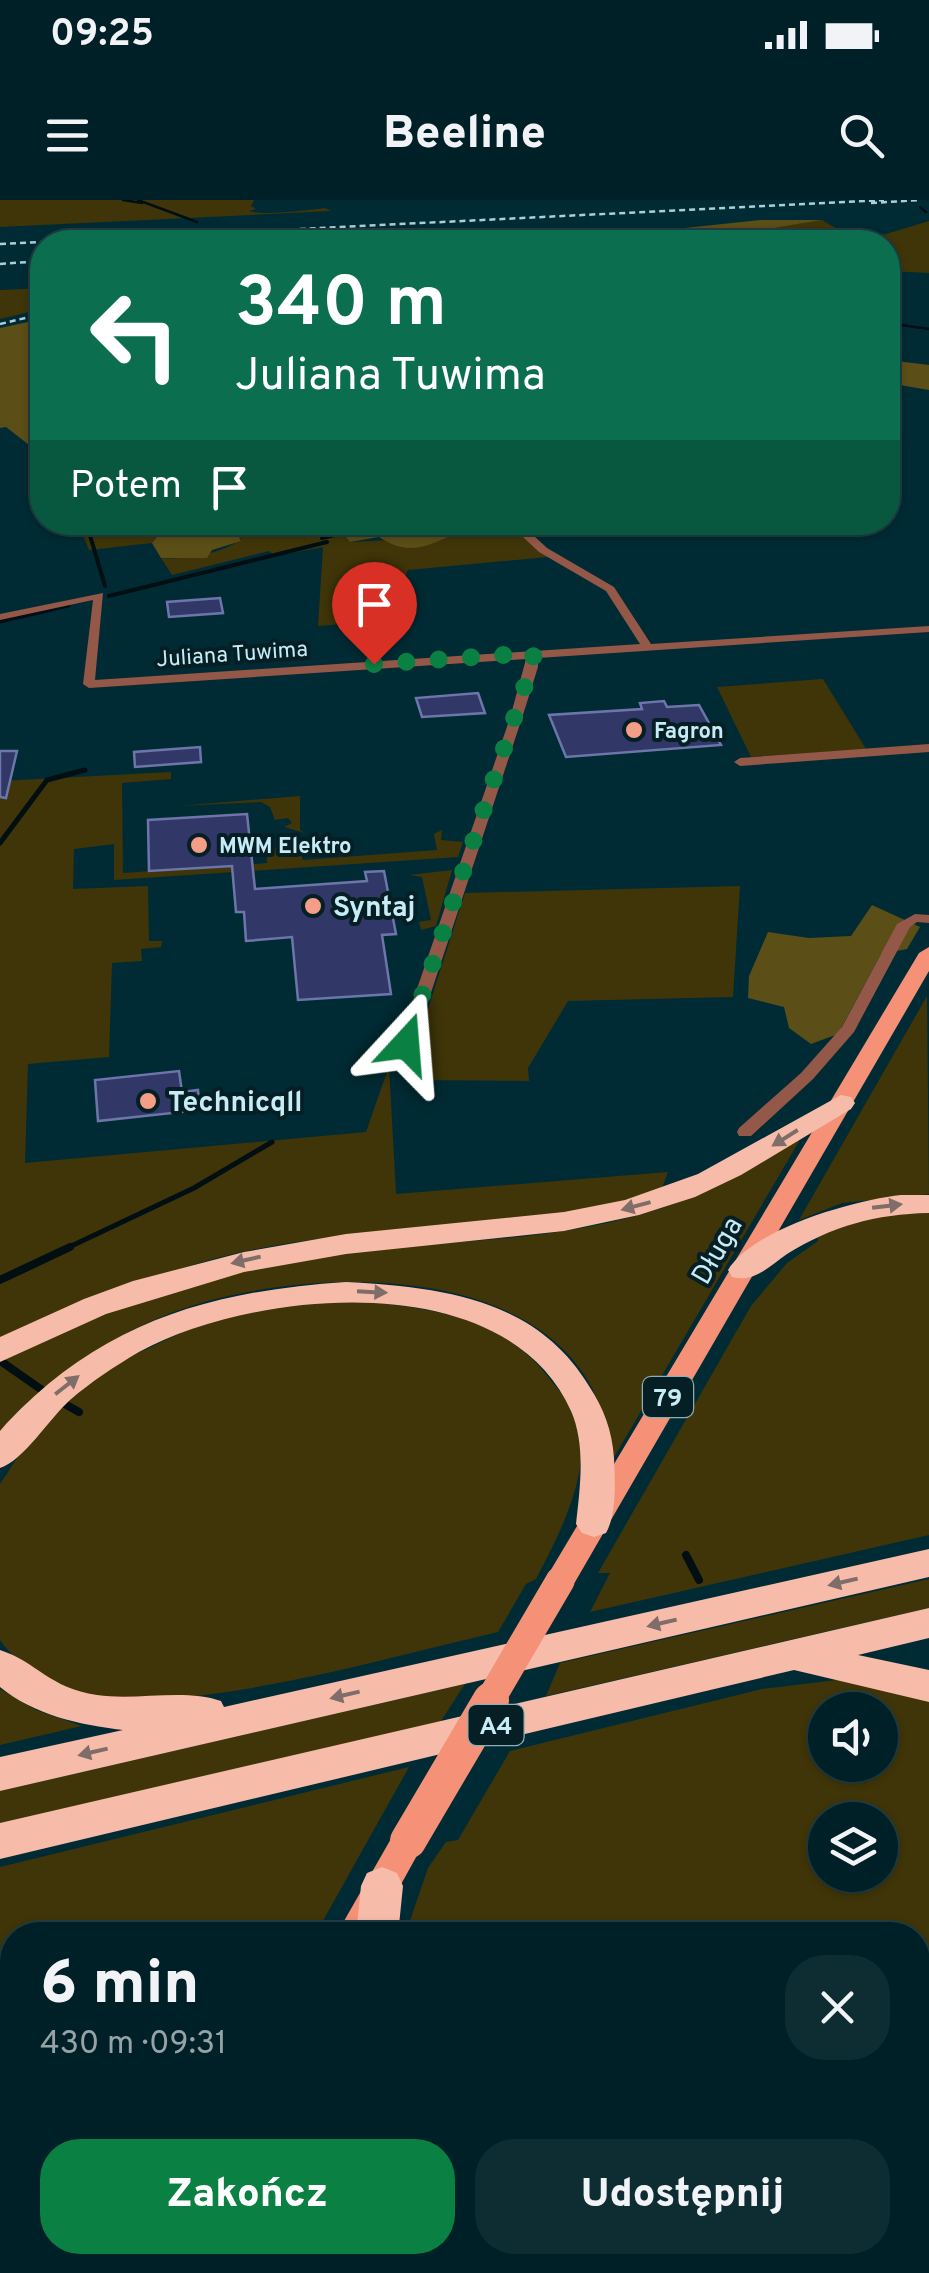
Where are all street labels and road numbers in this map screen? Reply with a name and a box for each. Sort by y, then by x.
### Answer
street label: Juliana Tuwima [155,637,309,674]
street label: Długa [685,1211,752,1292]
road number: 79 [643,1377,693,1417]
road number: A4 [468,1705,524,1745]

